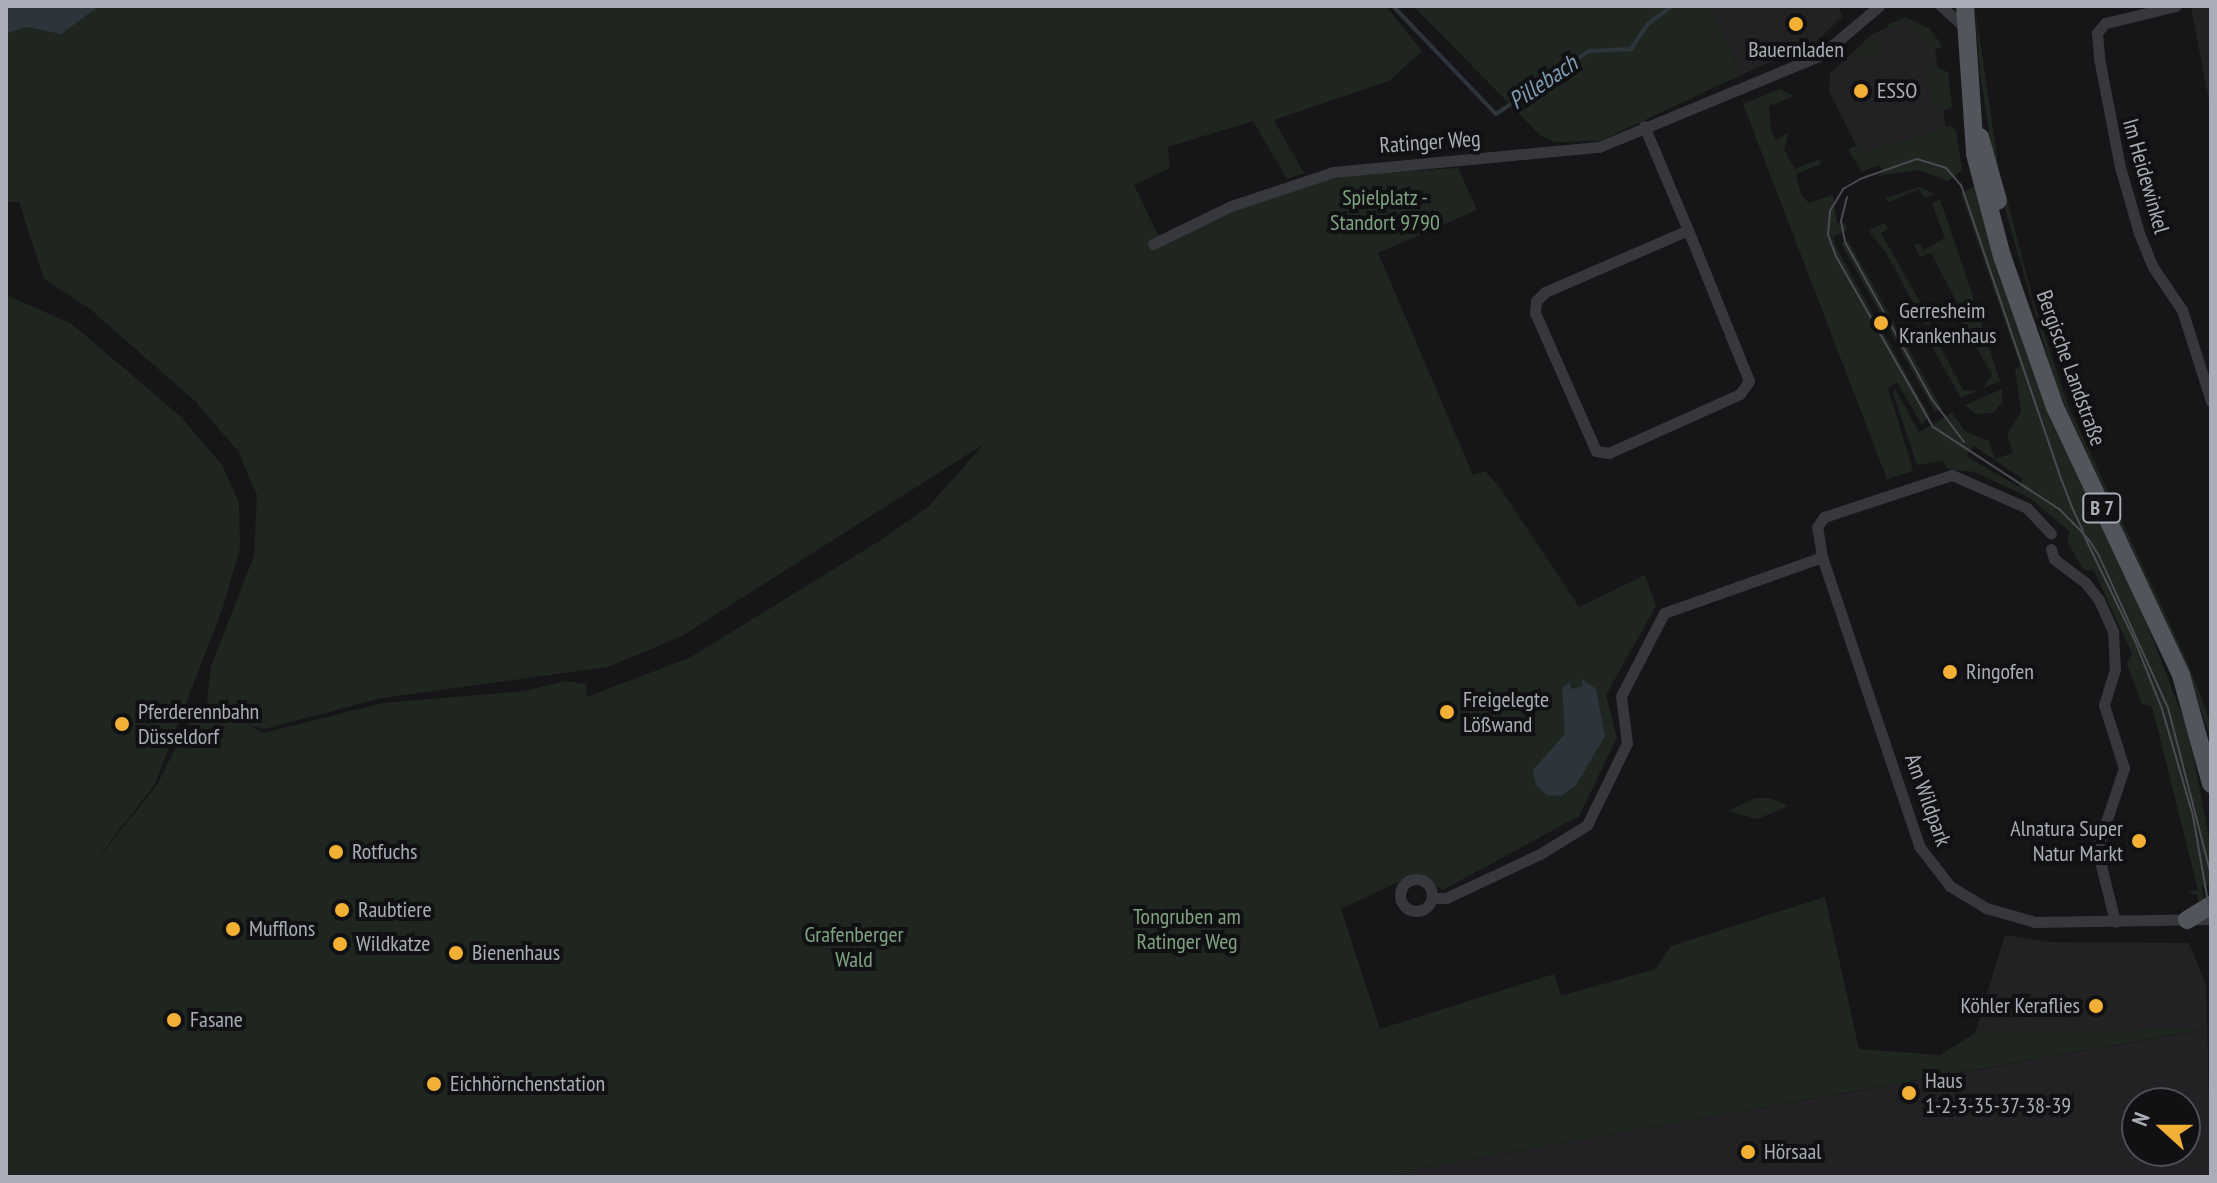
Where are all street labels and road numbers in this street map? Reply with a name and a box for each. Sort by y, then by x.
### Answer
street label: Im Heidewinkel [2117,116,2175,236]
street label: Ratinger Weg [1378,125,1482,159]
street label: Bergische Landstraße [2031,287,2111,449]
road number: B 7 [2082,492,2122,524]
street label: Am Wildpark [1899,750,1957,850]

